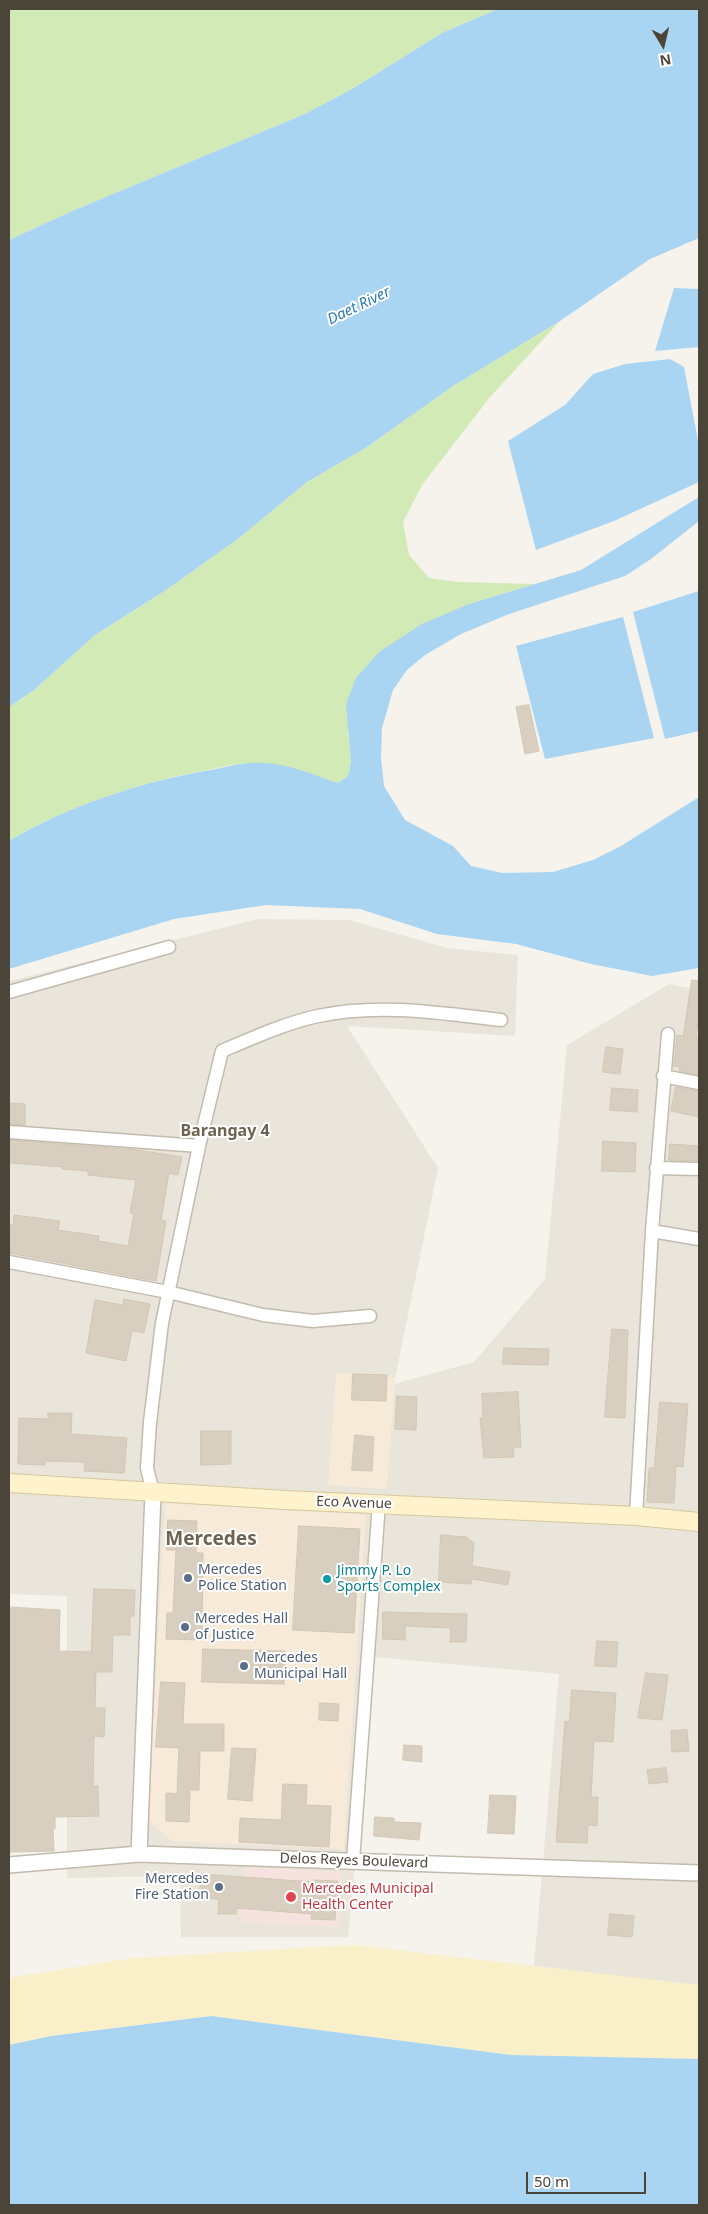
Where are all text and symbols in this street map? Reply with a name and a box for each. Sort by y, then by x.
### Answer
north arrow [638,20,688,70]
text: N [658,50,673,71]
water label: Daet River [325,283,393,329]
district label: Barangay 4 [180,1121,270,1141]
street label: Eco Avenue [316,1493,392,1513]
district label: Mercedes [165,1529,257,1551]
place label: Mercedes Police Station [198,1562,287,1594]
place label: Jimmy P. Lo Sports Complex [337,1563,441,1595]
marker: Mercedes Police Station [182,1572,194,1584]
marker: Jimmy P. Lo Sports Complex [321,1573,333,1585]
place label: Mercedes Hall of Justice [195,1611,288,1644]
marker: Mercedes Hall of Justice [179,1621,191,1633]
place label: Mercedes Municipal Hall [254,1650,347,1682]
marker: Mercedes Municipal Hall [238,1660,250,1672]
street label: Delos Reyes Boulevard [279,1850,429,1872]
place label: Mercedes Fire Station [135,1871,209,1904]
marker: Mercedes Fire Station [213,1881,225,1893]
place label: Mercedes Municipal Health Center [302,1881,434,1914]
marker: Mercedes Municipal Health Center [284,1890,298,1904]
scale bar [528,2162,648,2194]
text: 50 m [534,2171,569,2191]

